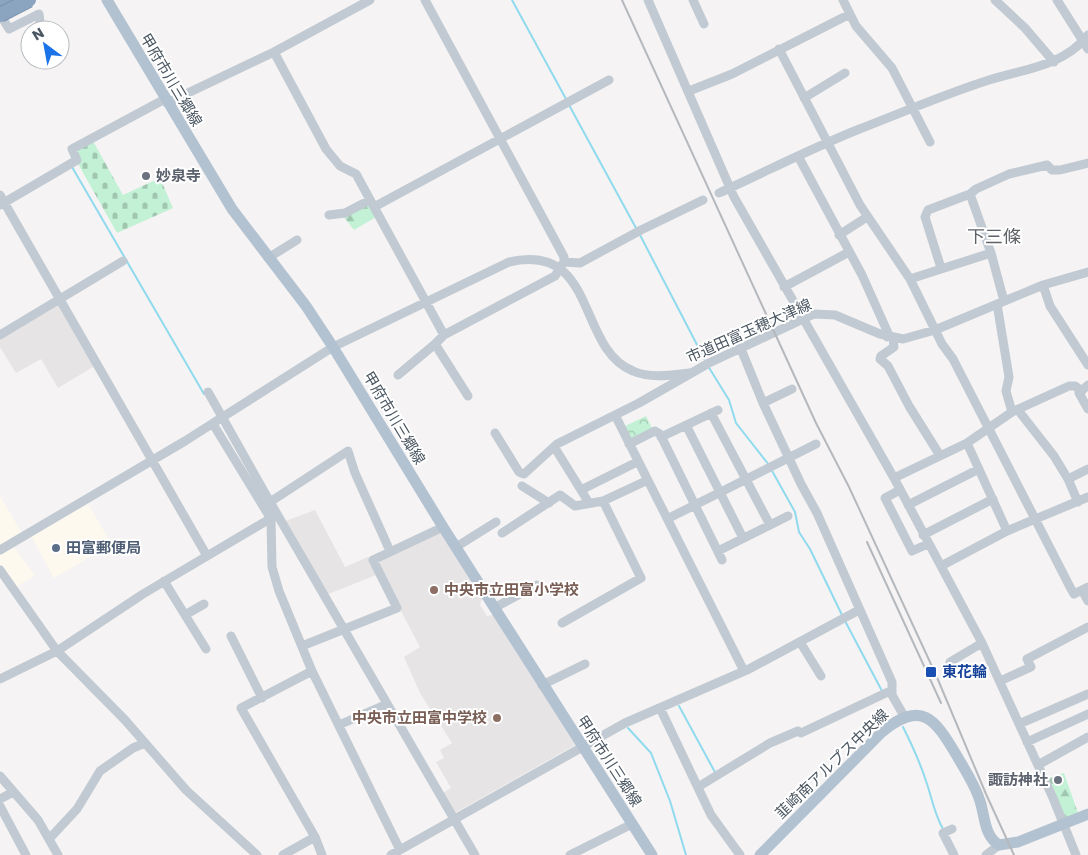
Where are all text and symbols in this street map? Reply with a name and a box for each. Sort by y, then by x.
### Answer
north arrow [20,20,70,70]
text: N [28,23,48,45]
street label: 甲府市川三郷線 [135,29,207,130]
place label: 妙泉寺 [156,165,201,186]
marker: 妙泉寺 [140,170,152,182]
district label: 下三條 [967,224,1021,249]
street label: 市道田富玉穂大津線 [683,293,815,368]
street label: 甲府市川三郷線 [358,367,430,468]
place label: 田富郵便局 [66,537,141,558]
marker: 田富郵便局 [50,542,62,554]
place label: 中央市立田富小学校 [444,579,579,600]
marker: 中央市立田富小学校 [428,584,440,596]
place label: 東花輪 [942,661,987,682]
marker: 東花輪 [924,665,938,679]
street label: 韮崎南アルプス中央線 [770,704,893,823]
place label: 中央市立田富中学校 [352,707,487,728]
street label: 甲府市川三郷線 [572,711,647,810]
marker: 中央市立田富中学校 [491,712,503,724]
place label: 諏訪神社 [988,769,1048,790]
marker: 諏訪神社 [1052,774,1064,786]

